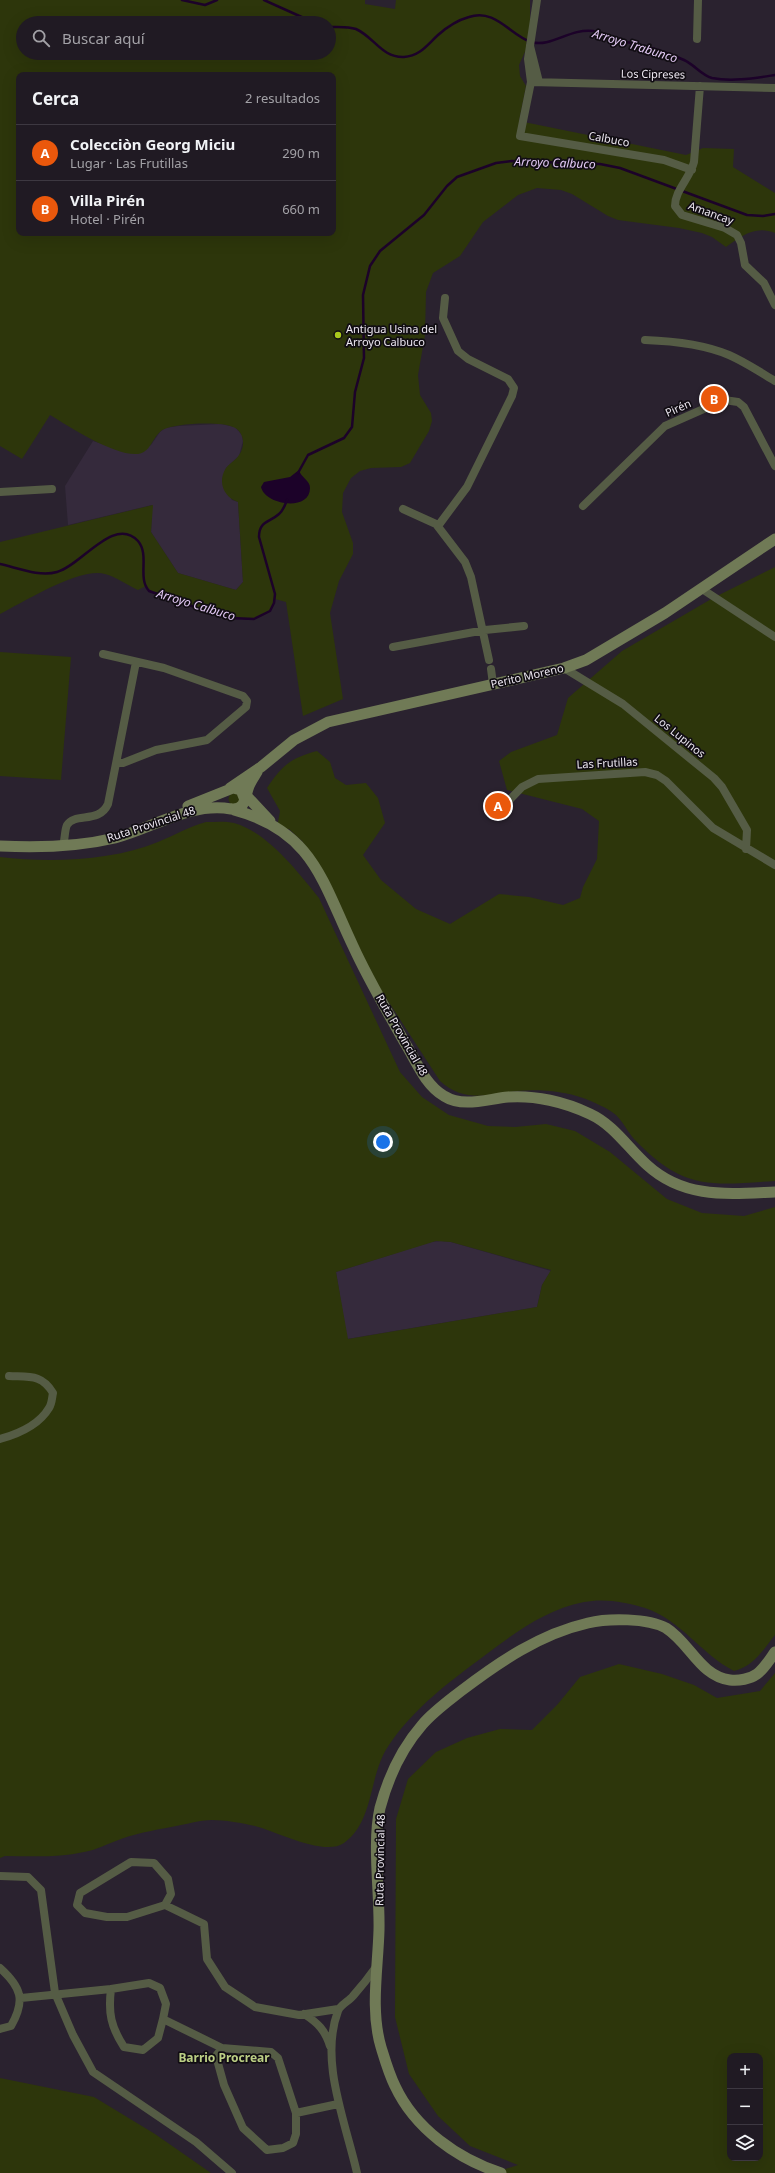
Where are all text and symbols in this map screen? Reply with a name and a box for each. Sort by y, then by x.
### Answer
search box [16,16,336,60]
water label: Arroyo Trabunco [590,24,680,67]
icon: search [30,27,52,49]
text: Buscar aquí [62,28,145,48]
street label: Los Cipreses [621,65,685,82]
text: Cerca [32,87,79,110]
text: 2 resultados [245,89,320,107]
street label: Calbuco [587,128,631,150]
text: Colecciòn Georg Miciu [70,134,235,154]
text: A [41,144,50,162]
text: 290 m [282,144,320,162]
water label: Arroyo Calbuco [513,153,596,172]
text: Lugar · Las Frutillas [70,154,188,172]
text: Villa Pirén [70,190,145,210]
street label: Amancay [686,197,736,228]
text: B [41,200,49,218]
text: 660 m [282,200,320,218]
text: Hotel · Pirén [70,210,145,228]
place label: Antigua Usina del Arroyo Calbuco [346,321,437,349]
marker: Antigua Usina del Arroyo Calbuco [333,330,343,340]
pin: B [701,384,727,414]
street label: Pirén [662,395,693,420]
water label: Arroyo Calbuco [154,584,238,625]
street label: Perito Moreno [489,660,565,691]
street label: Los Lupinos [652,710,709,761]
street label: Las Frutillas [576,753,638,772]
pin: A [485,791,511,821]
street label: Ruta Provincial 48 [105,802,197,845]
street label: Ruta Provincial 48 [373,991,432,1078]
your location [373,1132,393,1152]
street label: Ruta Provincial 48 [371,1814,388,1906]
district label: Barrio Procrear [178,2049,270,2066]
map controls [727,2053,763,2161]
button: + [727,2053,763,2089]
button: − [727,2089,763,2125]
button: layers [727,2125,763,2161]

